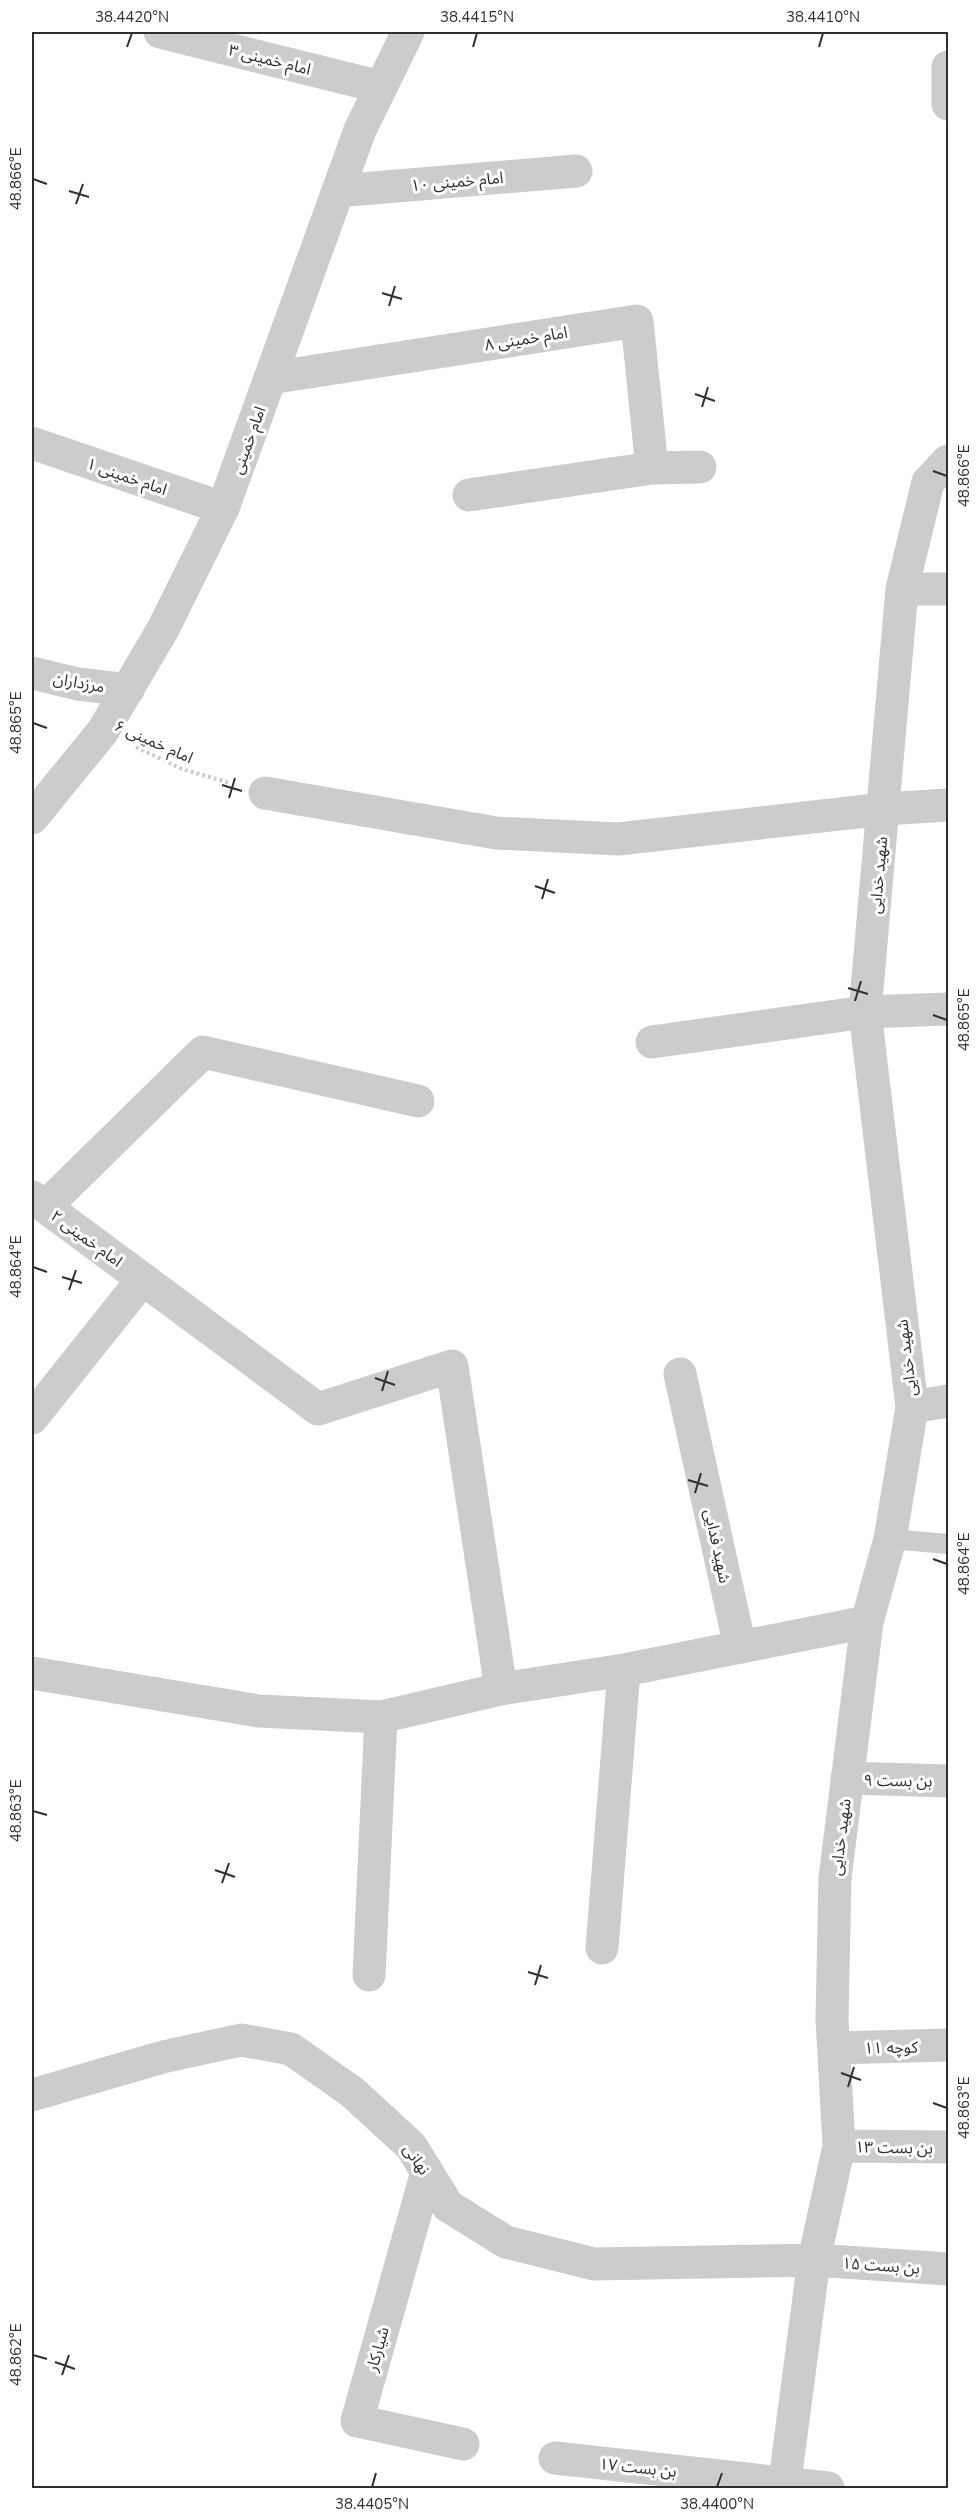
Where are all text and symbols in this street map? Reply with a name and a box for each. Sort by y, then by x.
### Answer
text: 38.4420°N [95,7,169,27]
text: 38.4415°N [440,7,514,27]
text: 38.4410°N [786,7,860,27]
street label: امام خمینی ۳ [226,39,313,82]
text: 48.866°E [6,148,26,210]
street label: امام خمینی ۱۰ [410,167,504,198]
street label: امام خمینی ۸ [483,322,569,357]
street label: امام خمینی [227,403,272,478]
text: 48.866°E [954,445,974,507]
street label: امام خمینی ۱ [83,453,170,502]
street label: مرزداران [51,668,106,698]
text: 48.865°E [6,692,26,754]
street label: امام خمینی ۶ [110,715,196,770]
street label: شهید خدایی [865,835,893,915]
text: 48.865°E [954,989,974,1051]
street label: امام خمینی ۲ [45,1205,127,1273]
text: 48.864°E [6,1236,26,1298]
street label: شهید خدایی [891,1318,923,1398]
street label: شهید فدایی [698,1507,736,1585]
text: 48.864°E [954,1533,974,1595]
street label: بن بست ۹ [863,1769,933,1793]
text: 48.863°E [6,1780,26,1842]
street label: شهید خدایی [825,1797,857,1877]
street label: کوچه ۱۱ [864,2037,918,2059]
text: 48.863°E [954,2077,974,2139]
street label: بن بست ۱۳ [855,2136,933,2160]
street label: نهانی [398,2140,435,2179]
street label: بن بست ۱۵ [841,2252,921,2280]
text: 48.862°E [6,2324,26,2386]
street label: شیارکار [361,2324,395,2375]
street label: بن بست ۱۷ [598,2453,678,2483]
text: 38.4405°N [335,2494,409,2514]
text: 38.4400°N [680,2494,754,2514]

